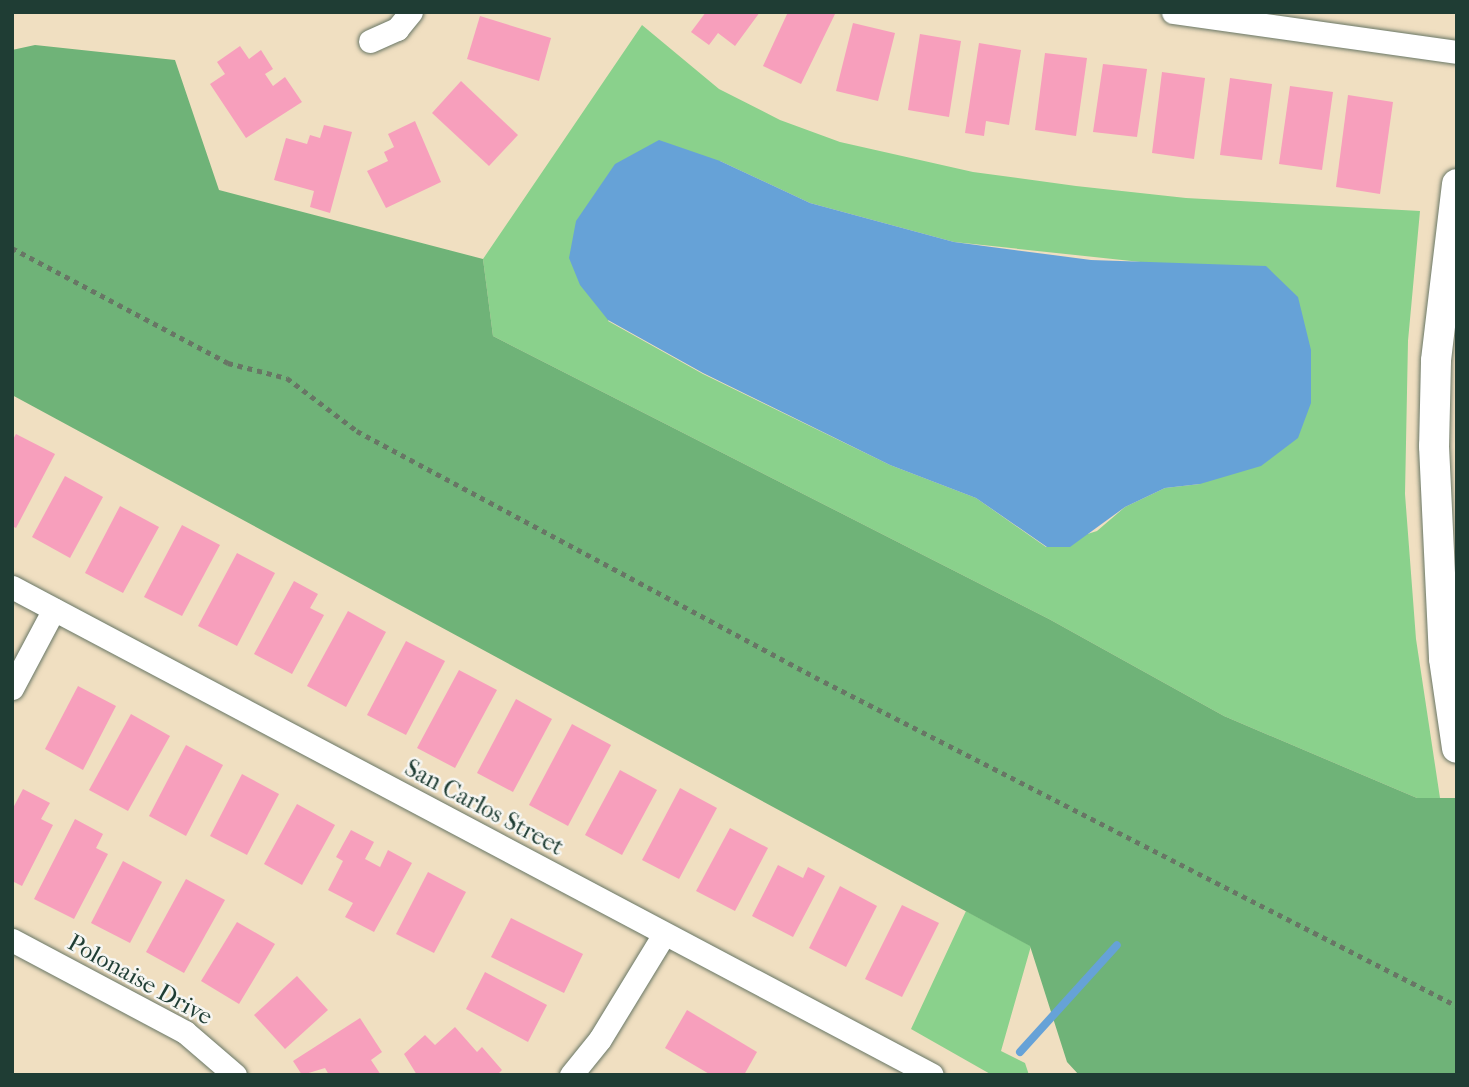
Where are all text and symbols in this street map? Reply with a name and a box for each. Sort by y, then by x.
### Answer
street label: San Carlos Street [400,754,568,862]
street label: Polonaise Drive [63,928,217,1032]

